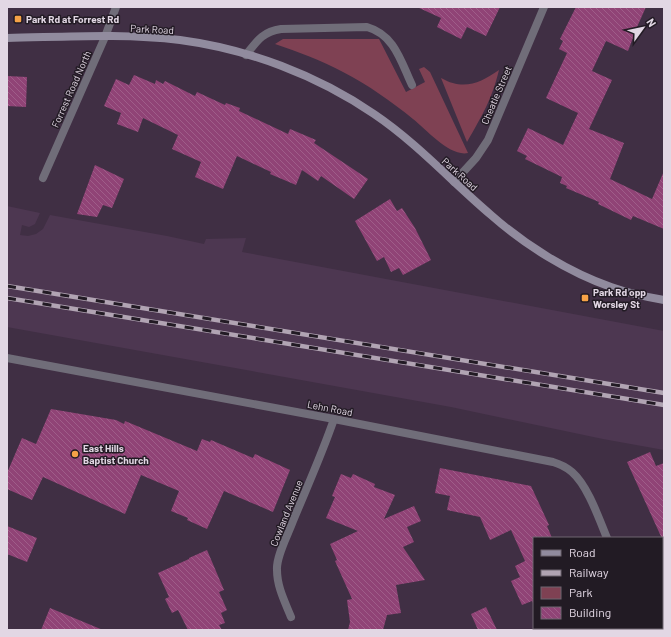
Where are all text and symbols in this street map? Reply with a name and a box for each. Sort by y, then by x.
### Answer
north arrow [623,8,663,48]
place label: Park Rd at Forrest Rd [26,13,119,25]
marker: Park Rd at Forrest Rd [13,14,23,24]
text: N [644,16,659,29]
street label: Park Road [130,22,174,36]
street label: Forrest Road North [49,49,93,129]
street label: Cheatle Street [478,64,514,126]
street label: Park Road [440,155,480,193]
place label: Park Rd opp Worsley St [593,286,646,310]
marker: Park Rd opp Worsley St [580,293,590,303]
street label: Lehn Road [306,398,354,418]
place label: East Hills Baptist Church [83,442,149,466]
marker: East Hills Baptist Church [70,449,80,459]
street label: Cowland Avenue [267,478,305,548]
legend [533,537,663,629]
text: Road [569,545,596,559]
text: Railway [569,565,609,579]
text: Park [569,585,593,599]
text: Building [569,605,611,619]

